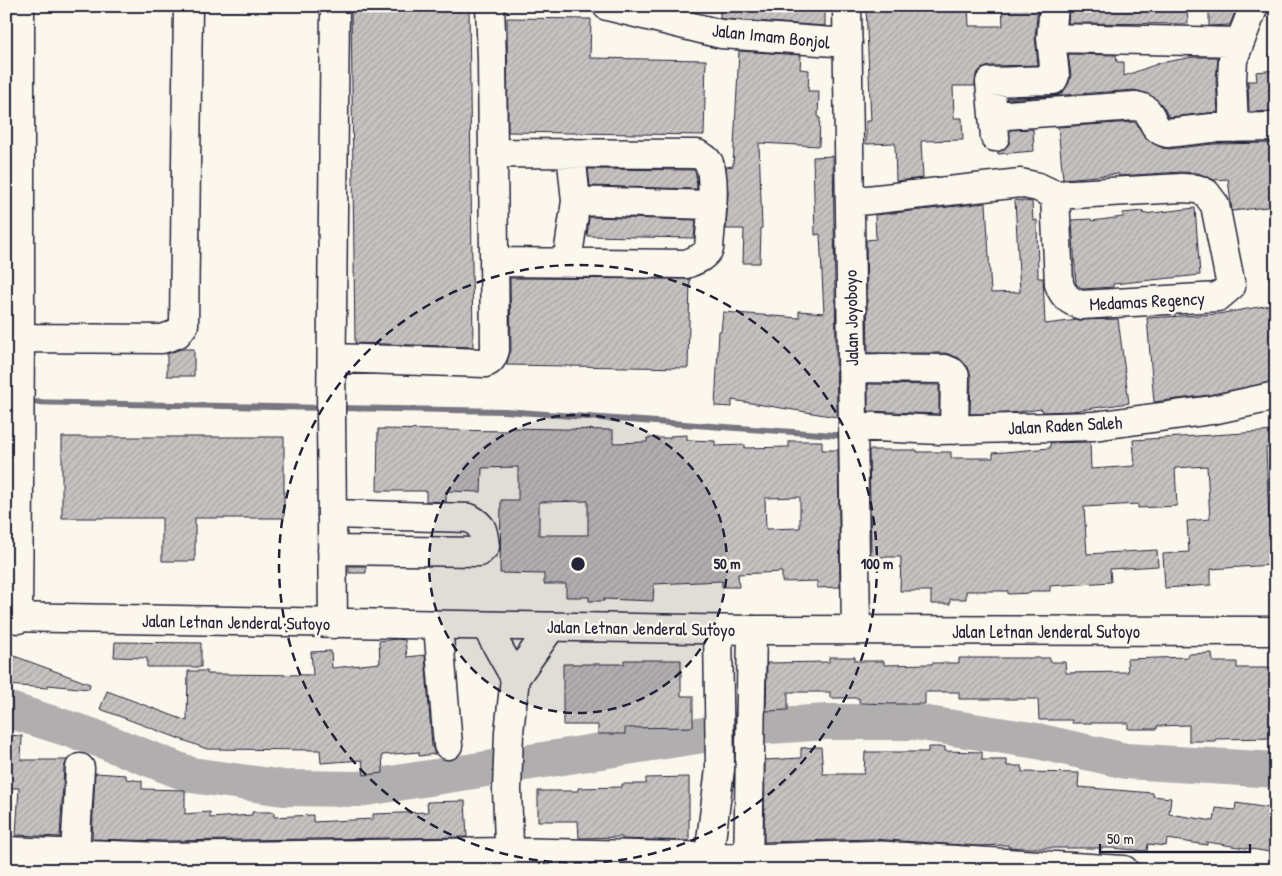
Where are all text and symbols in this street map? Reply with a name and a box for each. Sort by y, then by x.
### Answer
street label: Jalan Imam Bonjol [711,17,831,55]
street label: Jalan Joyoboyo [838,270,864,366]
street label: Medamas Regency [1089,285,1206,317]
street label: Jalan Raden Saleh [1007,410,1123,440]
text: 50 m [714,553,740,574]
text: 100 m [861,553,893,574]
centre of rings [569,555,587,573]
street label: Jalan Letnan Jenderal Sutoyo [142,608,330,636]
street label: Jalan Letnan Jenderal Sutoyo [547,614,735,642]
street label: Jalan Letnan Jenderal Sutoyo [952,619,1140,644]
scale bar [1100,821,1250,853]
text: 50 m [1107,828,1134,849]

